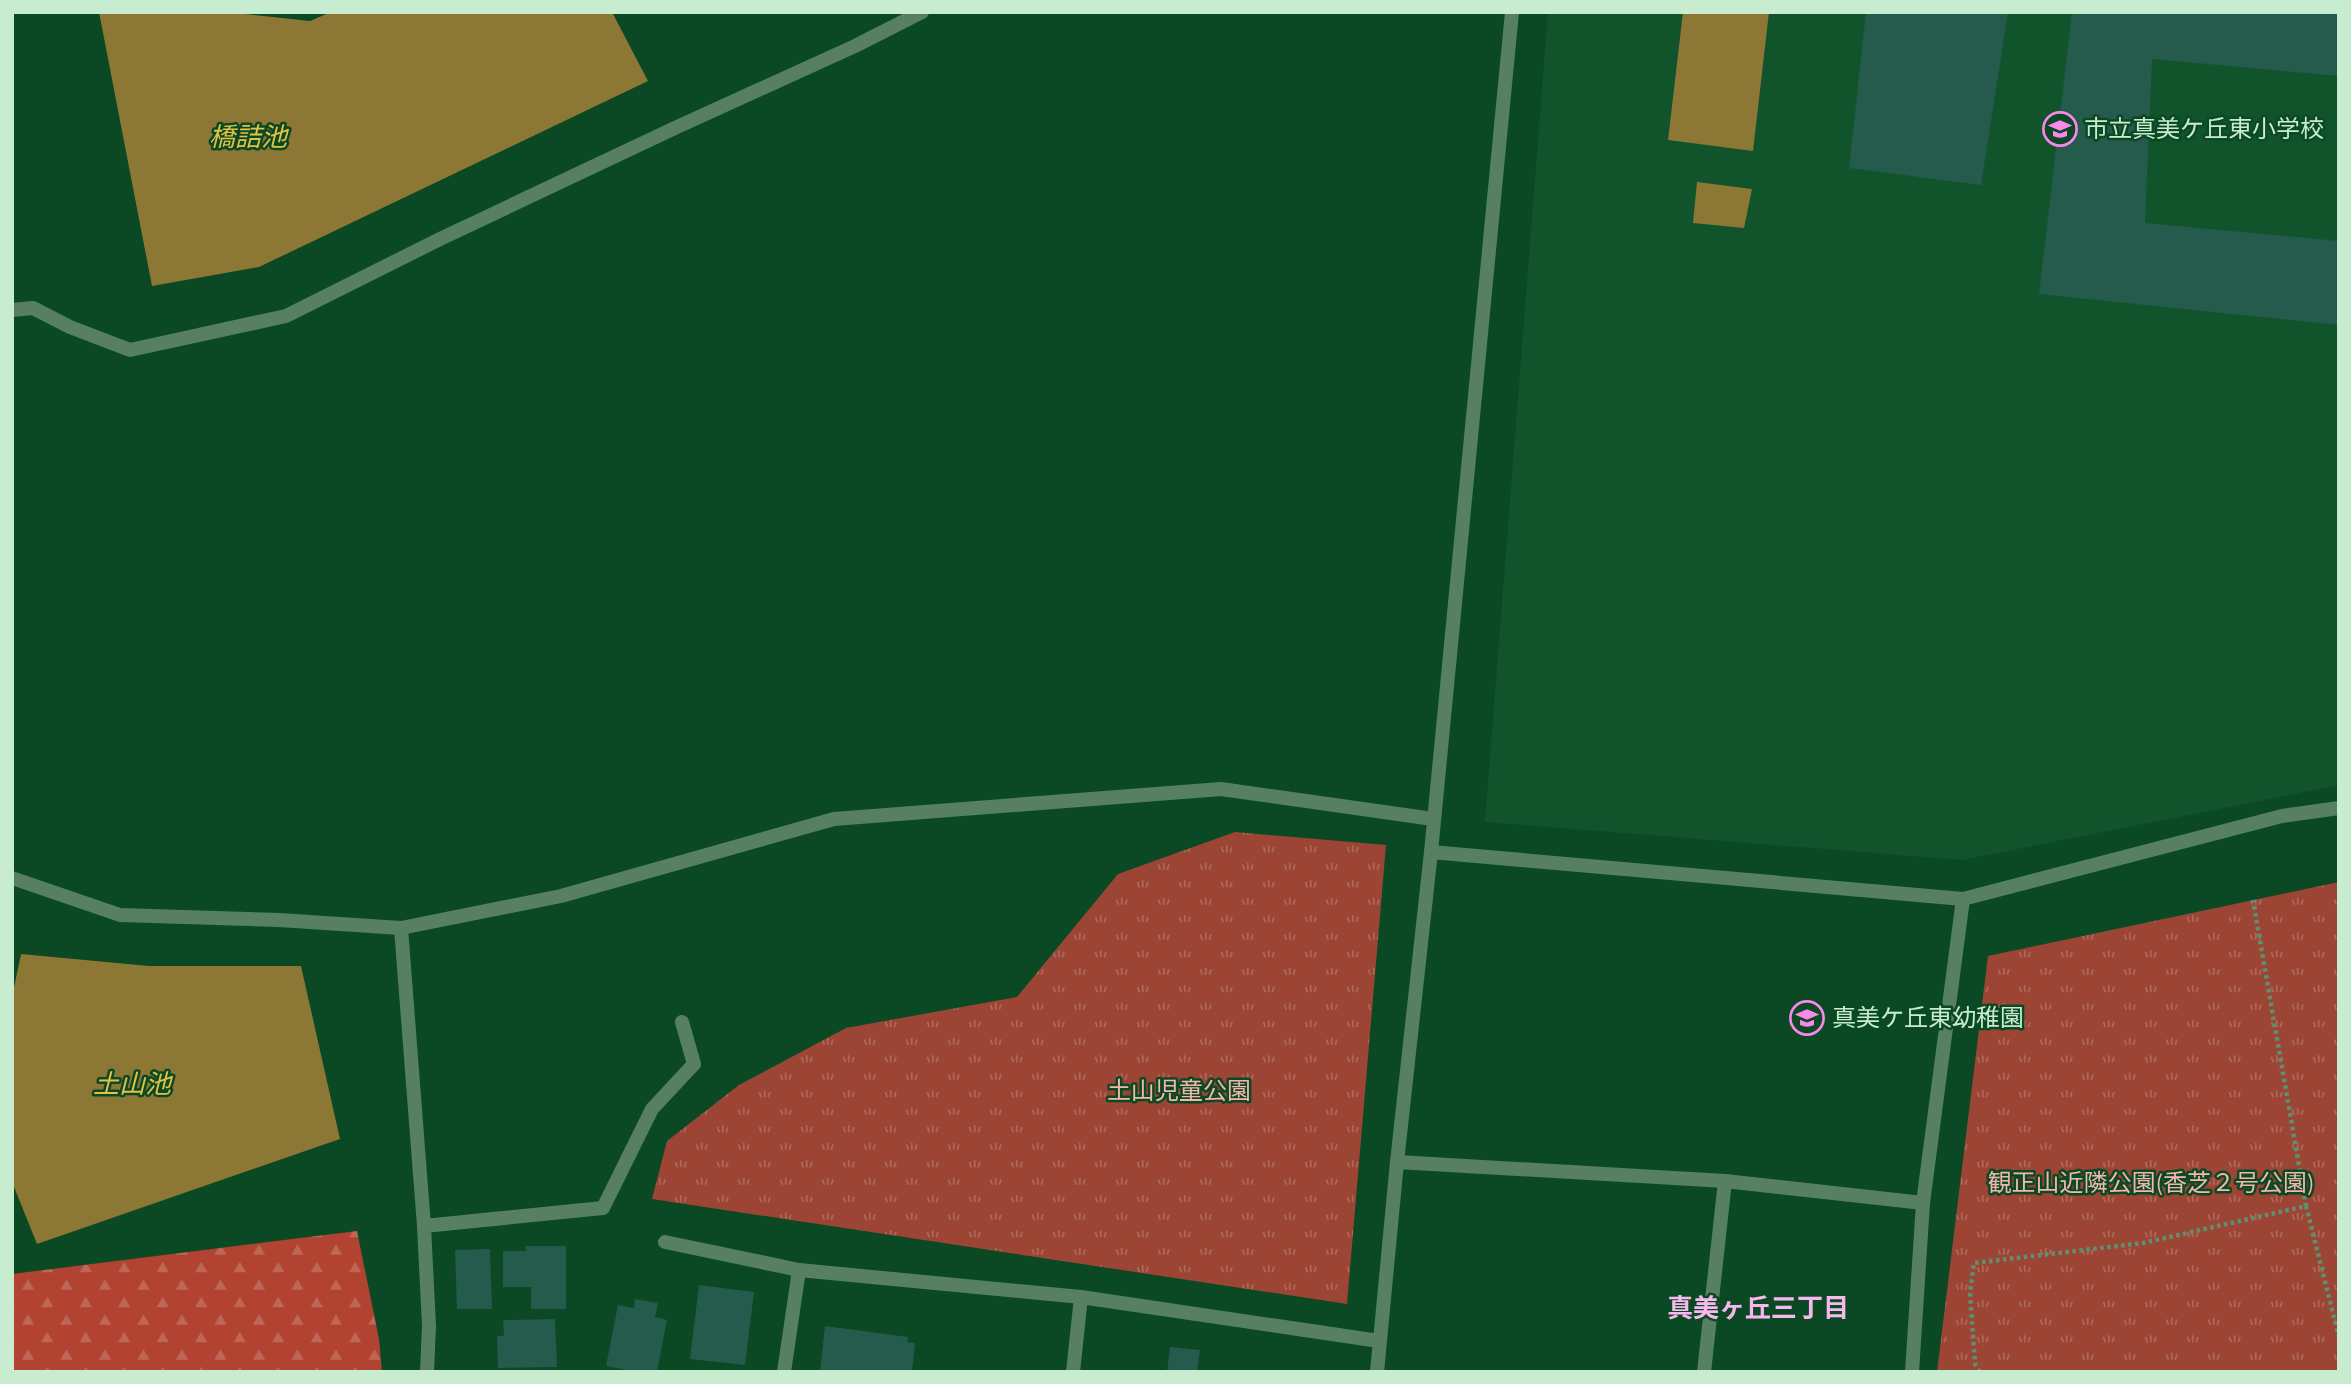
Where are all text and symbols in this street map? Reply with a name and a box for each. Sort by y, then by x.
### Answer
school or university icon: 市立真美ケ丘東小学校 [2041,110,2079,148]
place label: 市立真美ケ丘東小学校 [2084,112,2324,147]
water label: 橋詰池 [209,119,290,156]
school or university icon: 真美ケ丘東幼稚園 [1788,999,1826,1037]
place label: 真美ケ丘東幼稚園 [1832,1001,2024,1036]
water label: 土山池 [93,1066,174,1103]
park label: 土山児童公園 [1107,1074,1251,1109]
park label: 観正山近隣公園(香芝２号公園) [1988,1166,2314,1201]
district label: 真美ヶ丘三丁目 [1667,1290,1849,1327]

